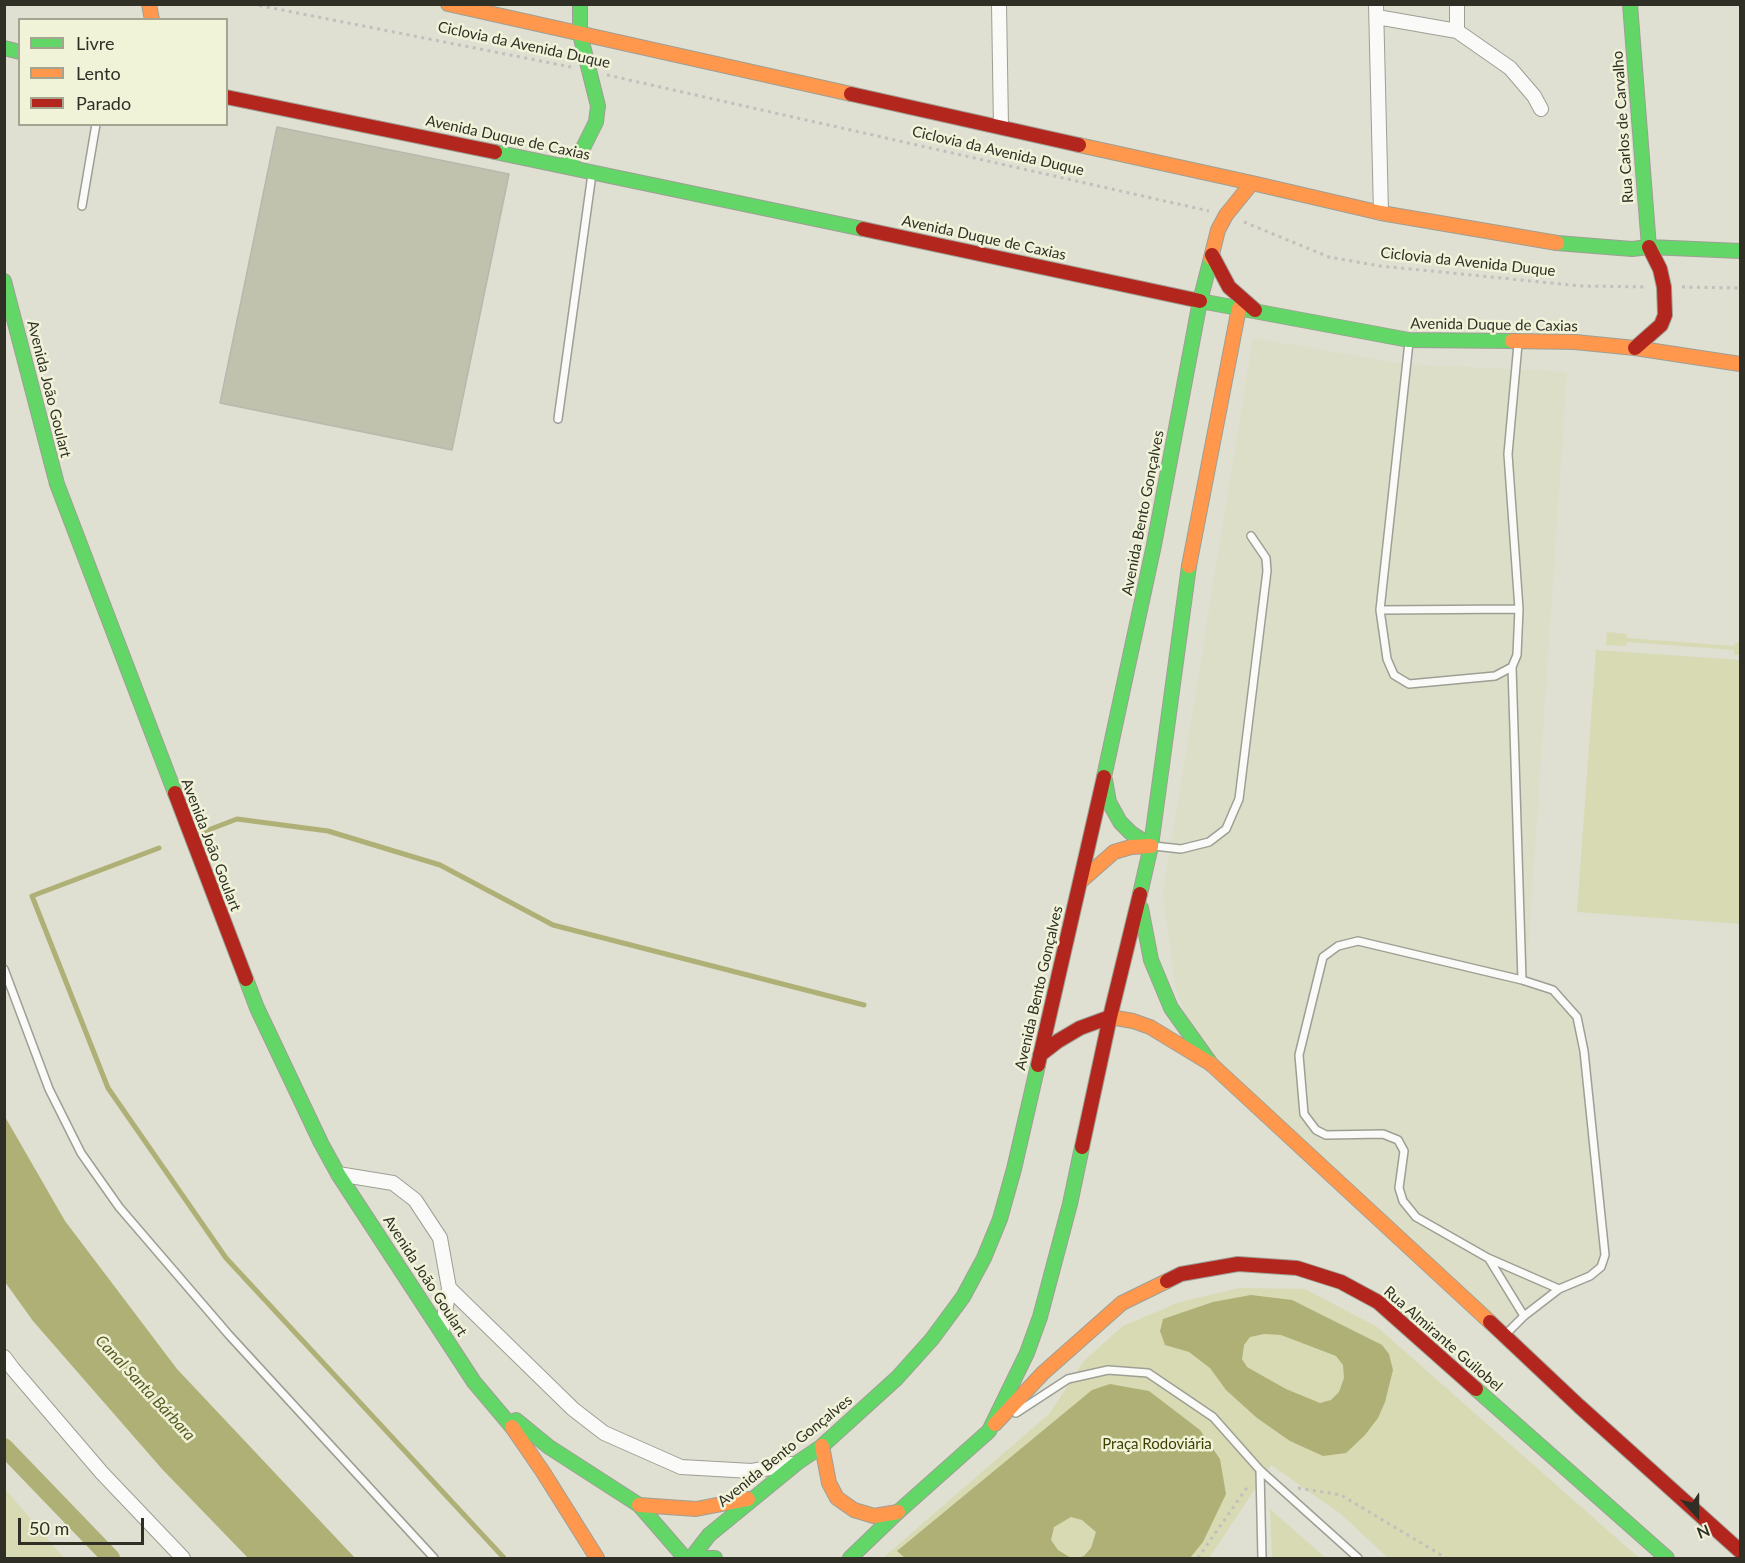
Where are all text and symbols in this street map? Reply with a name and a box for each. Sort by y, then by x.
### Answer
legend [18,18,228,126]
street label: Ciclovia da Avenida Duque [436,18,612,72]
text: Livre [76,32,115,54]
street label: Rua Carlos de Carvalho [1609,50,1637,204]
text: Lento [76,62,121,84]
text: Parado [76,92,131,114]
street label: Avenida Duque de Caxias [424,112,592,164]
street label: Ciclovia da Avenida Duque [910,122,1086,180]
street label: Avenida Duque de Caxias [900,212,1068,264]
street label: Ciclovia da Avenida Duque [1380,244,1556,280]
street label: Avenida Duque de Caxias [1410,315,1578,335]
street label: Avenida João Goulart [23,319,75,459]
street label: Avenida Bento Gonçalves [1118,429,1168,597]
street label: Avenida João Goulart [177,776,245,914]
street label: Avenida Bento Gonçalves [1011,904,1067,1072]
street label: Avenida João Goulart [379,1212,471,1340]
street label: Rua Almirante Guilobel [1380,1283,1506,1395]
water label: Canal Santa Bárbara [91,1331,199,1445]
street label: Avenida Bento Gonçalves [714,1391,856,1511]
park label: Praça Rodoviária [1102,1435,1212,1453]
north arrow [1667,1485,1727,1545]
scale bar [21,1506,147,1544]
text: 50 m [29,1517,69,1539]
text: N [1694,1521,1713,1543]

